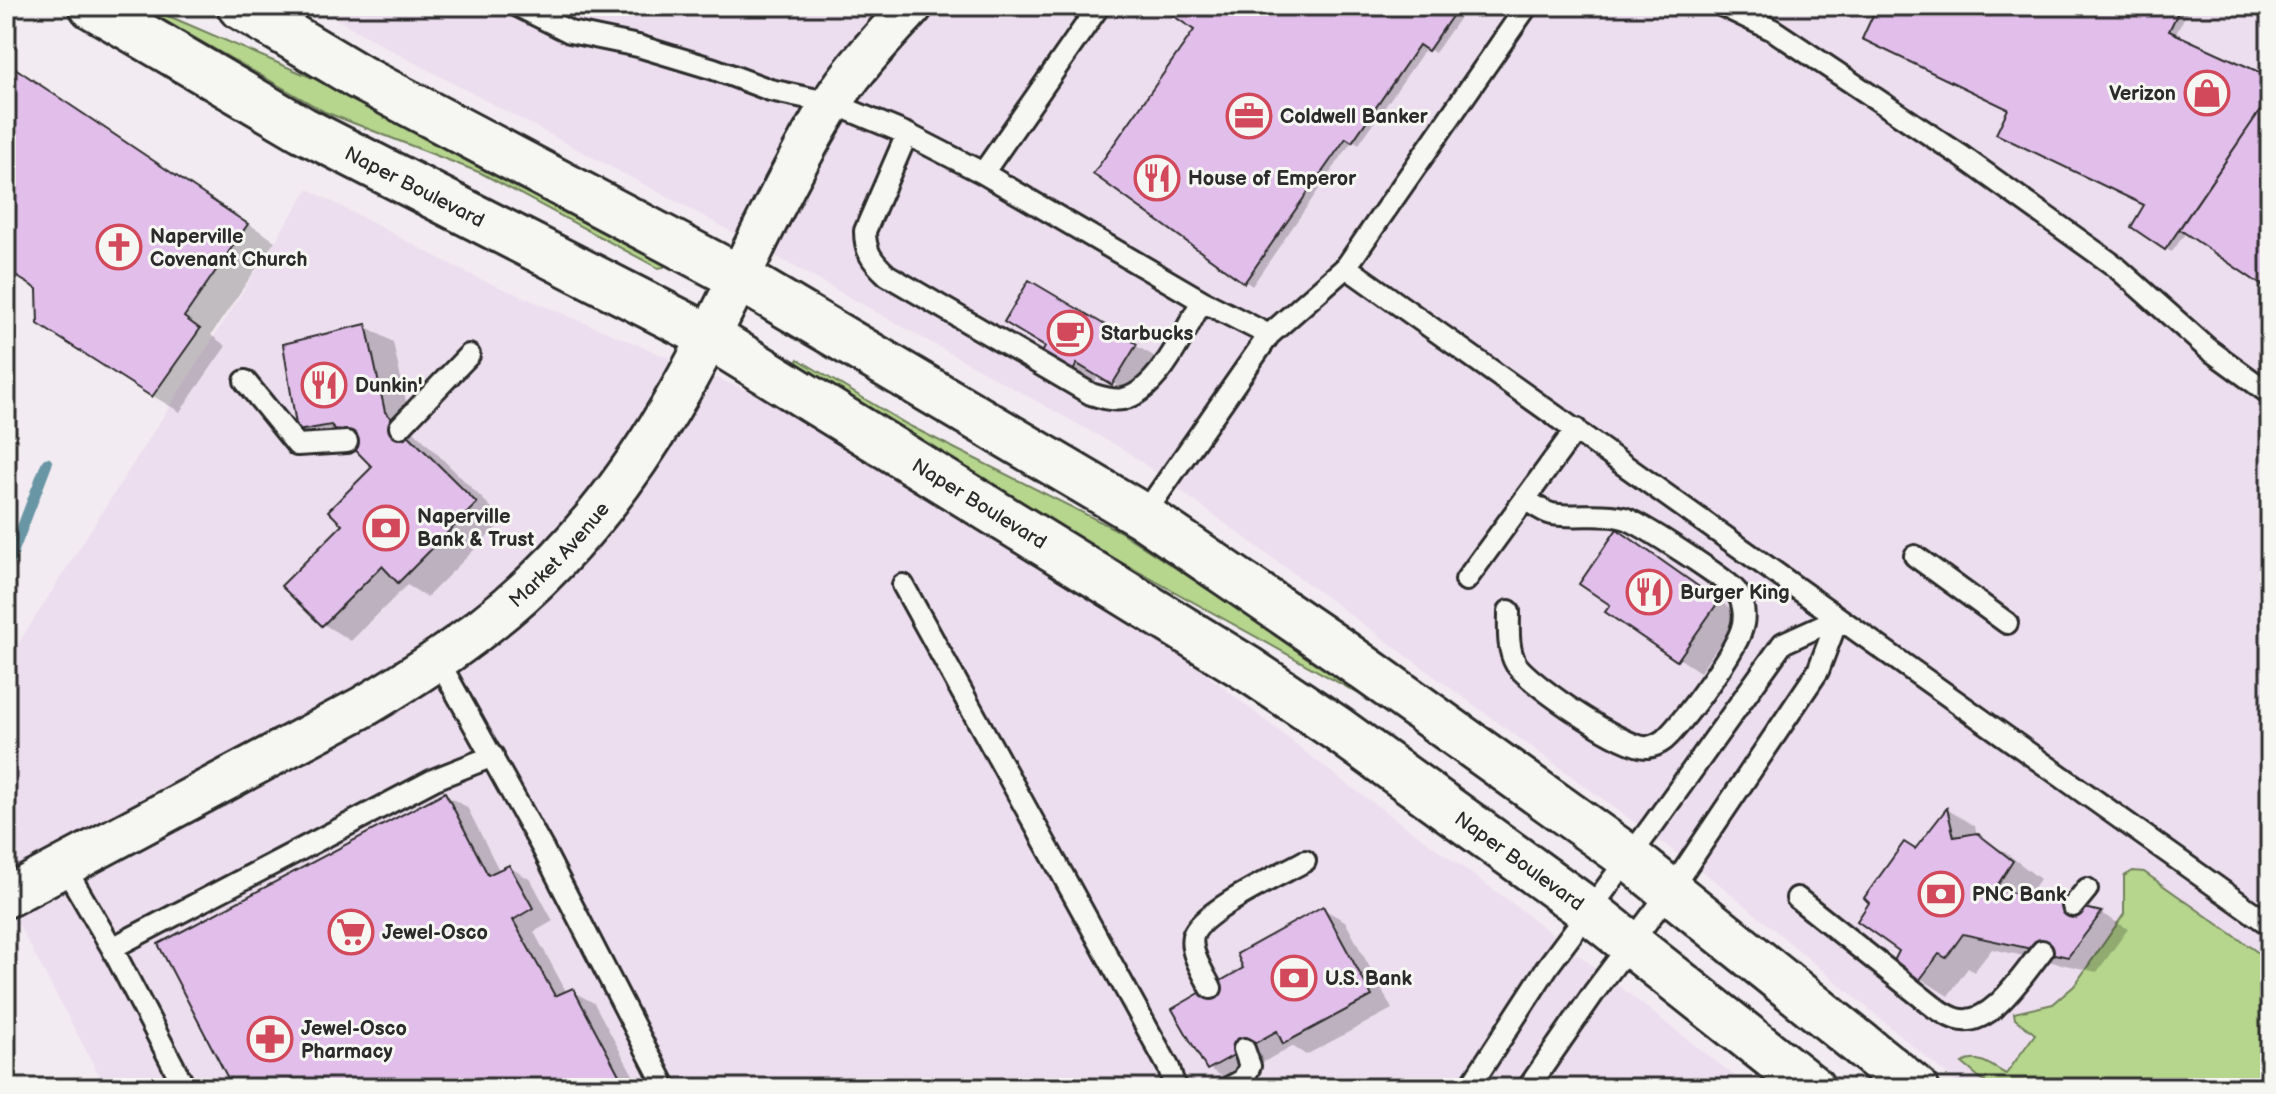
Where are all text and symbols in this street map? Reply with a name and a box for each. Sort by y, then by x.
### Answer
shop icon: Verizon [2183,69,2231,117]
place label: Verizon [2109,82,2176,106]
office icon: Coldwell Banker [1225,92,1273,140]
place label: Coldwell Banker [1280,105,1429,129]
street label: Naper Boulevard [340,142,488,233]
restaurant icon: House of Emperor [1133,154,1181,202]
place label: House of Emperor [1188,167,1357,191]
church icon: Naperville Covenant Church [95,223,143,271]
place label: Naperville Covenant Church [150,225,307,272]
cafe icon: Starbucks [1046,309,1094,357]
place label: Starbucks [1101,322,1193,346]
restaurant icon: Dunkin' [300,361,348,409]
place label: Dunkin' [355,374,422,398]
street label: Naper Boulevard [907,454,1051,555]
street label: Market Avenue [504,497,615,613]
bank icon: Naperville Bank & Trust [362,504,410,552]
place label: Naperville Bank & Trust [417,505,534,552]
restaurant icon: Burger King [1625,568,1673,616]
place label: Burger King [1680,581,1790,605]
street label: Naper Boulevard [1450,807,1588,916]
bank icon: PNC Bank [1917,870,1965,918]
place label: PNC Bank [1972,883,2067,907]
supermarket icon: Jewel-Osco [327,908,375,956]
place label: Jewel-Osco [382,921,488,945]
bank icon: U.S. Bank [1270,954,1318,1002]
place label: U.S. Bank [1325,967,1412,991]
pharmacy icon: Jewel-Osco Pharmacy [246,1015,294,1063]
place label: Jewel-Osco Pharmacy [301,1017,407,1064]

